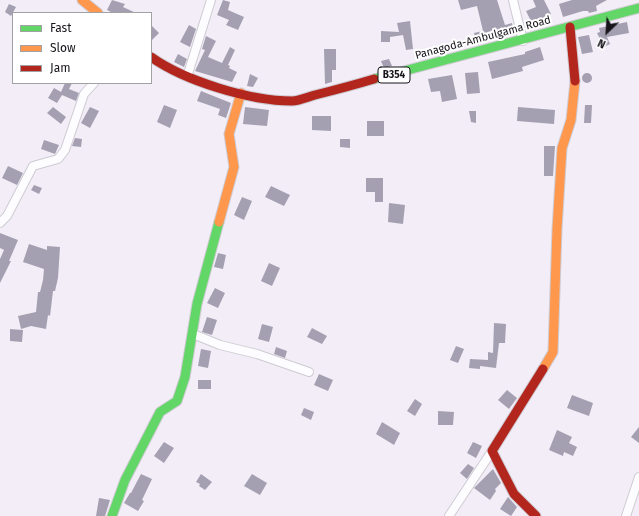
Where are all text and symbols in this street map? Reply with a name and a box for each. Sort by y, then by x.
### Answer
legend [12,12,152,84]
north arrow [587,12,627,52]
street label: Panagoda-Ambulgama Road [414,14,552,62]
text: Fast [50,21,72,35]
text: N [596,36,608,51]
text: Slow [50,41,76,55]
text: Jam [50,61,70,75]
road number: B354 [378,67,410,83]

